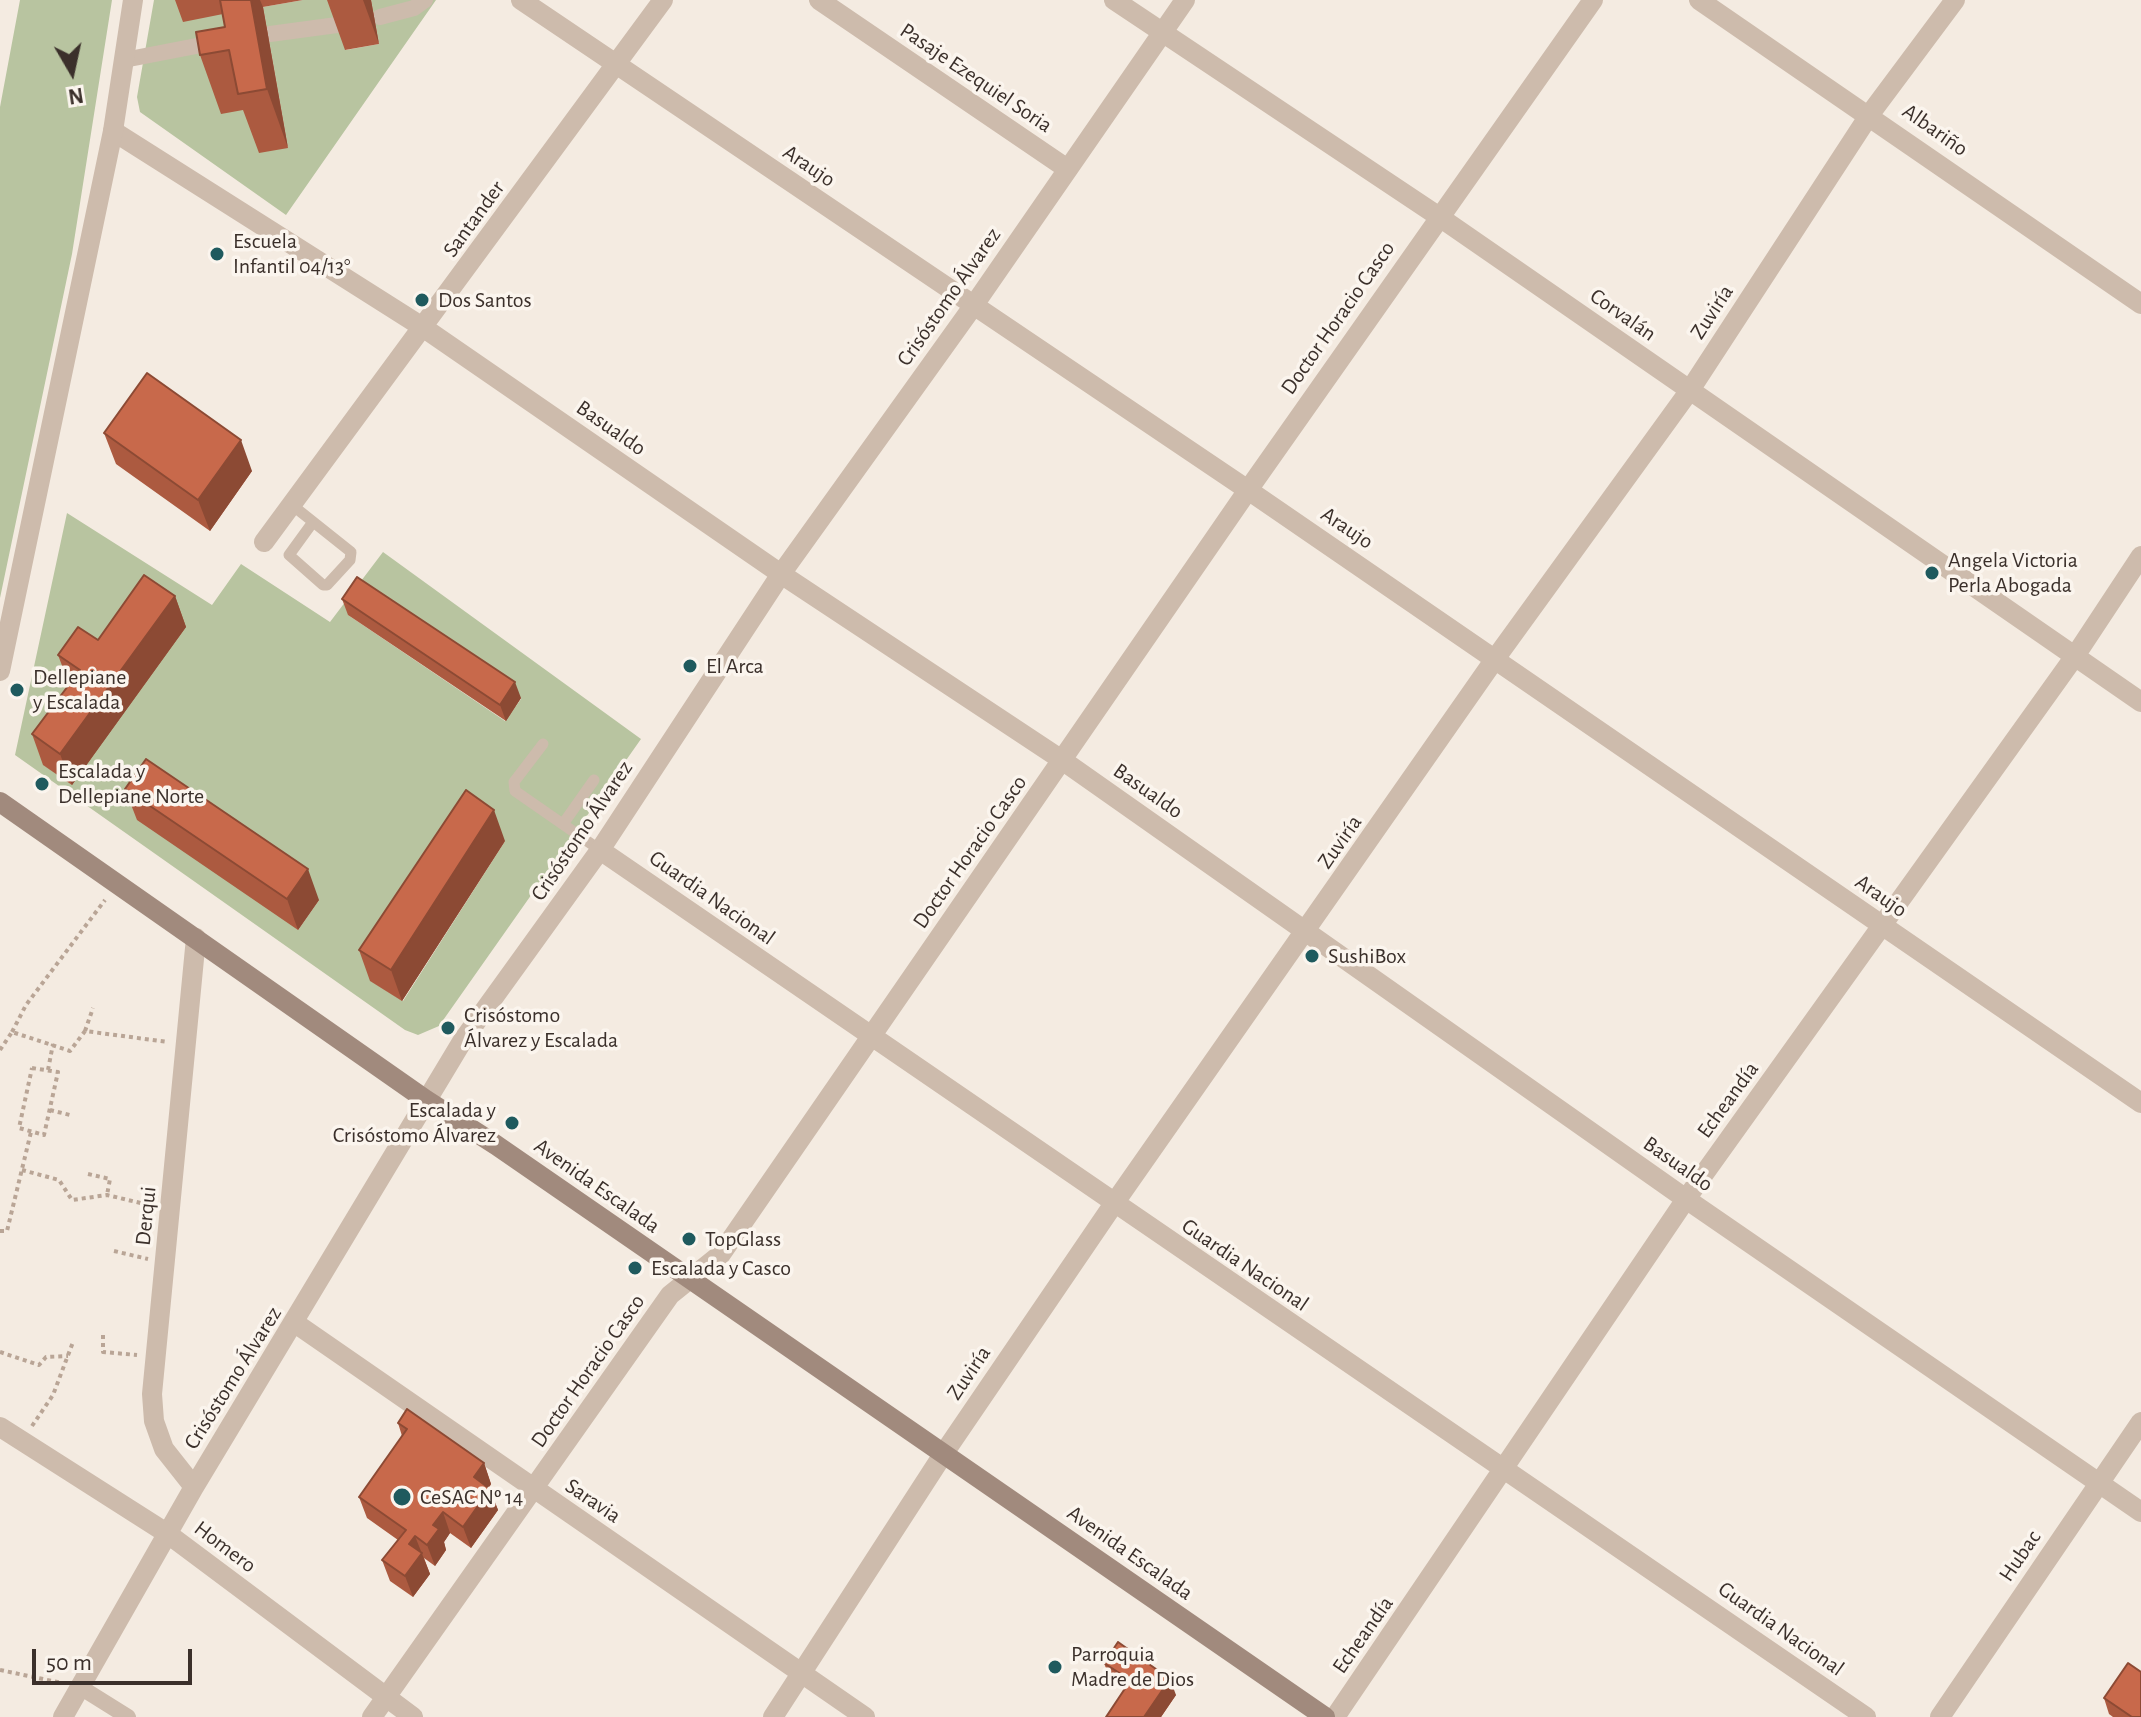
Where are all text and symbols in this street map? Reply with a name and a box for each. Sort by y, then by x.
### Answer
street label: Pasaje Ezequiel Soria [895,17,1057,139]
north arrow [32,32,112,112]
text: N [66,84,85,108]
street label: Albariño [1897,98,1973,162]
street label: Araujo [778,139,840,193]
street label: Santander [437,176,511,262]
street label: Crisóstomo Álvarez [891,223,1007,371]
place label: Escuela Infantil 04/13° [233,228,351,280]
street label: Doctor Horacio Casco [1275,236,1401,400]
marker: Escuela Infantil 04/13° [208,245,226,263]
street label: Zuviría [1685,280,1739,344]
street label: Corvalán [1585,283,1661,347]
place label: Dos Santos [438,287,532,313]
marker: Dos Santos [413,291,431,309]
street label: Basualdo [571,394,651,462]
street label: Araujo [1316,501,1378,555]
place label: Angela Victoria Perla Abogada [1948,547,2078,598]
marker: Angela Victoria Perla Abogada [1923,564,1941,582]
place label: El Arca [706,653,764,679]
marker: El Arca [681,657,699,675]
place label: Dellepiane y Escalada [33,664,126,716]
marker: Dellepiane y Escalada [8,681,26,699]
street label: Crisóstomo Álvarez [525,756,639,906]
street label: Basualdo [1108,757,1188,825]
place label: Escalada y Dellepiane Norte [58,758,204,810]
street label: Doctor Horacio Casco [907,770,1033,934]
marker: Escalada y Dellepiane Norte [33,775,51,793]
street label: Zuviría [1312,810,1368,874]
street label: Guardia Nacional [644,845,780,951]
street label: Araujo [1850,869,1912,923]
place label: SushiBox [1328,943,1406,969]
marker: SushiBox [1303,947,1321,965]
place label: Crisóstomo Álvarez y Escalada [464,1002,618,1054]
marker: Crisóstomo Álvarez y Escalada [439,1019,457,1037]
street label: Echeandía [1691,1057,1765,1143]
place label: Escalada y Crisóstomo Álvarez [333,1097,496,1148]
marker: Escalada y Crisóstomo Álvarez [503,1114,521,1132]
street label: Basualdo [1638,1130,1718,1198]
street label: Avenida Escalada [529,1133,665,1239]
street label: Derqui [130,1185,162,1247]
street label: Guardia Nacional [1176,1213,1314,1317]
place label: TopGlass [705,1226,781,1252]
marker: TopGlass [680,1230,698,1248]
place label: Escalada y Casco [651,1255,791,1281]
marker: Escalada y Casco [626,1259,644,1277]
street label: Doctor Horacio Casco [525,1289,651,1453]
street label: Crisóstomo Álvarez [179,1302,287,1454]
street label: Zuviría [941,1341,997,1405]
street label: Saravia [560,1473,626,1529]
place label: CeSAC Nº 14 [420,1484,523,1510]
marker: CeSAC Nº 14 [391,1486,413,1508]
street label: Avenida Escalada [1062,1500,1198,1606]
street label: Homero [189,1515,261,1579]
street label: Hubac [1993,1525,2047,1587]
street label: Guardia Nacional [1713,1576,1849,1682]
street label: Echeandía [1327,1591,1399,1679]
scale bar [36,1633,196,1683]
place label: Parroquia Madre de Dios [1071,1641,1194,1692]
text: 50 m [46,1651,92,1675]
marker: Parroquia Madre de Dios [1046,1658,1064,1676]

